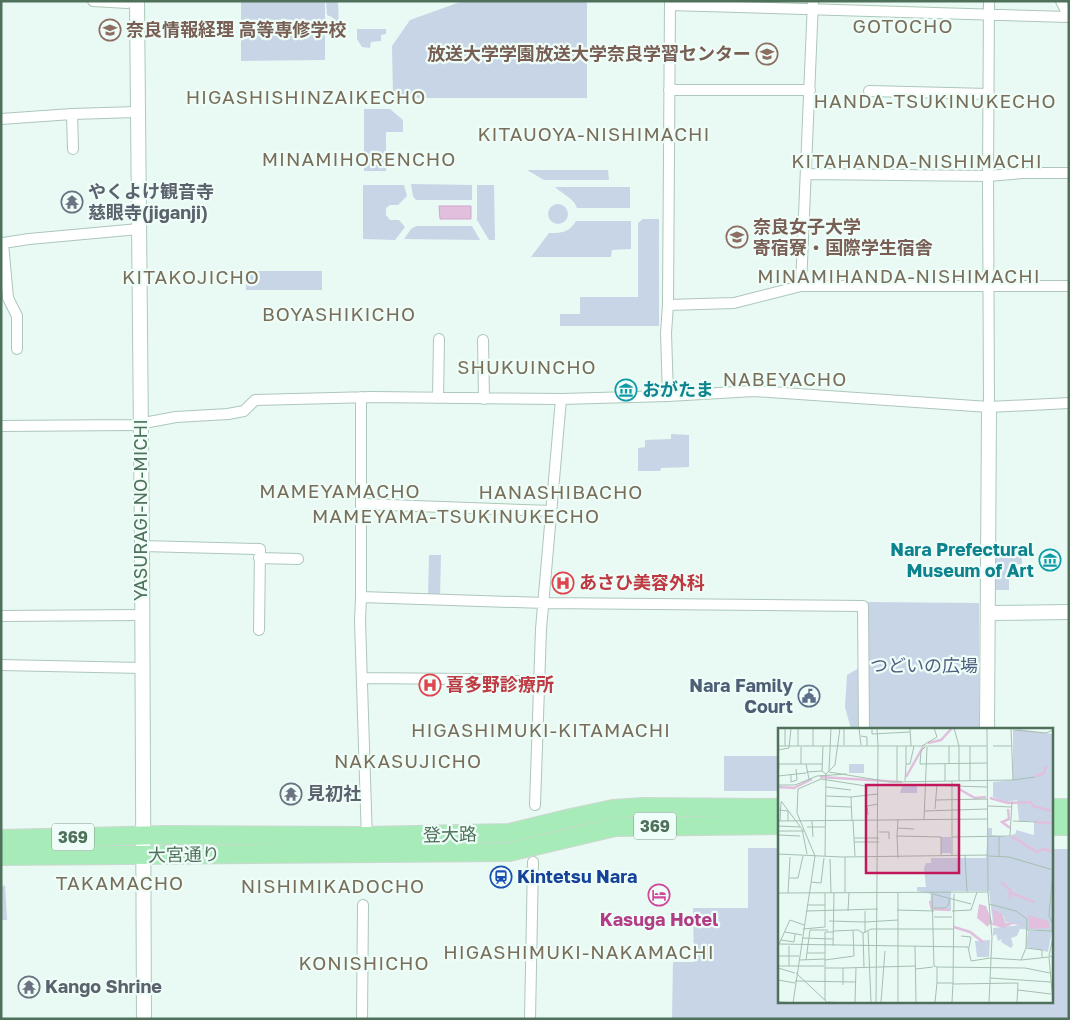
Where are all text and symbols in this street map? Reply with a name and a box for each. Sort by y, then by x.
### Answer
district label: GOTOCHO [853,14,953,37]
school or university icon: 奈良情報経理 高等専修学校 [98,18,122,42]
place label: 奈良情報経理 高等専修学校 [126,18,347,40]
place label: 放送大学学園放送大学奈良学習センター [427,42,751,64]
school or university icon: 放送大学学園放送大学奈良学習センター [755,42,779,66]
district label: HIGASHISHINZAIKECHO [186,85,426,108]
district label: HANDA-TSUKINUKECHO [814,89,1056,112]
district label: KITAUOYA-NISHIMACHI [477,122,711,145]
district label: MINAMIHORENCHO [262,147,456,170]
district label: KITAHANDA-NISHIMACHI [791,149,1043,172]
place label: やくよけ観音寺 慈眼寺(jiganji) [88,180,214,223]
temple icon: やくよけ観音寺 慈眼寺(jiganji) [60,190,84,214]
place label: 奈良女子大学 寄宿寮・国際学生宿舎 [753,215,933,258]
school or university icon: 奈良女子大学 寄宿寮・国際学生宿舎 [725,225,749,249]
district label: MINAMIHANDA-NISHIMACHI [757,264,1041,287]
district label: KITAKOJICHO [122,265,260,288]
district label: BOYASHIKICHO [262,302,416,325]
district label: SHUKUINCHO [457,355,597,378]
district label: NABEYACHO [723,367,847,390]
museum icon: おがたま [614,378,638,402]
place label: おがたま [642,378,713,400]
street label: YASURAGI-NO-MICHI [129,419,151,601]
district label: MAMEYAMACHO [259,479,421,502]
district label: HANASHIBACHO [479,480,643,503]
district label: MAMEYAMA-TSUKINUKECHO [312,504,600,527]
place label: Nara Prefectural Museum of Art [890,538,1034,581]
museum icon: Nara Prefectural Museum of Art [1038,548,1062,572]
hospital icon: あさひ美容外科 [551,571,575,595]
place label: あさひ美容外科 [579,571,705,593]
park label: つどいの広場 [870,654,978,676]
hospital icon: 喜多野診療所 [418,673,442,697]
place label: 喜多野診療所 [446,673,554,695]
place label: Nara Family Court [689,674,793,717]
public building icon: Nara Family Court [797,684,821,708]
district label: HIGASHIMUKI-KITAMACHI [411,718,671,741]
inset map [778,728,1052,1002]
district label: NAKASUJICHO [334,749,482,772]
temple icon: 見初社 [279,782,303,806]
place label: 見初社 [307,782,361,804]
road number: 369 [634,812,676,839]
street label: 登大路 [423,823,477,845]
road number: 369 [52,824,94,850]
street label: 大宮通り [148,842,220,866]
station icon: Kintetsu Nara [489,865,513,889]
place label: Kintetsu Nara [517,865,637,887]
district label: TAKAMACHO [56,871,184,894]
district label: NISHIMIKADOCHO [241,874,425,897]
hotel icon: Kasuga Hotel [647,883,671,907]
place label: Kasuga Hotel [600,908,718,930]
district label: HIGASHIMUKI-NAKAMACHI [443,940,715,963]
district label: KONISHICHO [298,951,430,974]
temple icon: Kango Shrine [17,975,41,999]
place label: Kango Shrine [45,975,162,997]

